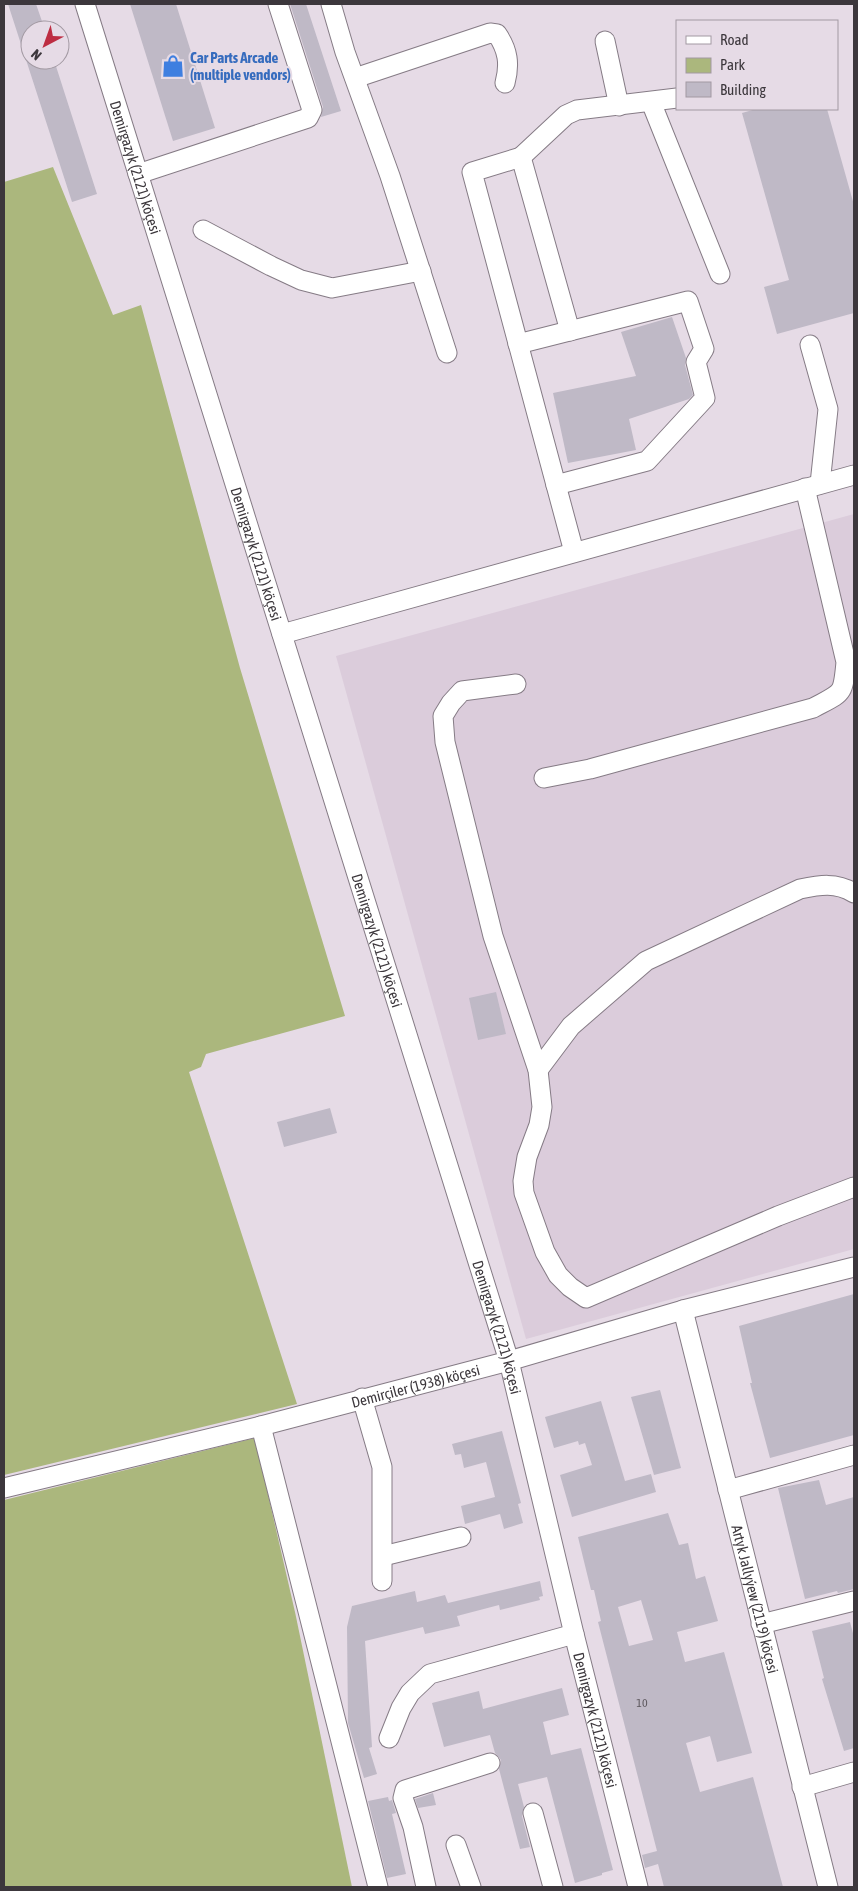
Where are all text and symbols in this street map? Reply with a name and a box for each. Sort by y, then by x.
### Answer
north arrow [20,20,70,70]
legend [676,20,838,110]
text: Road [720,31,749,48]
text: N [28,46,45,64]
place label: Car Parts Arcade (multiple vendors) [190,49,291,83]
shop icon: Car Parts Arcade (multiple vendors) [160,53,186,79]
text: Park [720,56,745,73]
text: Building [720,81,766,98]
street label: Demirgazyk (2121) köçesi [107,98,165,236]
street label: Demirgazyk (2121) köçesi [228,485,286,623]
street label: Demirgazyk (2121) köçesi [349,872,406,1009]
street label: Demirgazyk (2121) köçesi [470,1258,525,1396]
street label: Demirçiler (1938) köçesi [349,1361,481,1410]
street label: Artyk Jallyýew (2119) köçesi [729,1523,782,1675]
street label: Demirgazyk (2121) köçesi [570,1651,621,1789]
house number: 10 [636,1696,648,1710]

